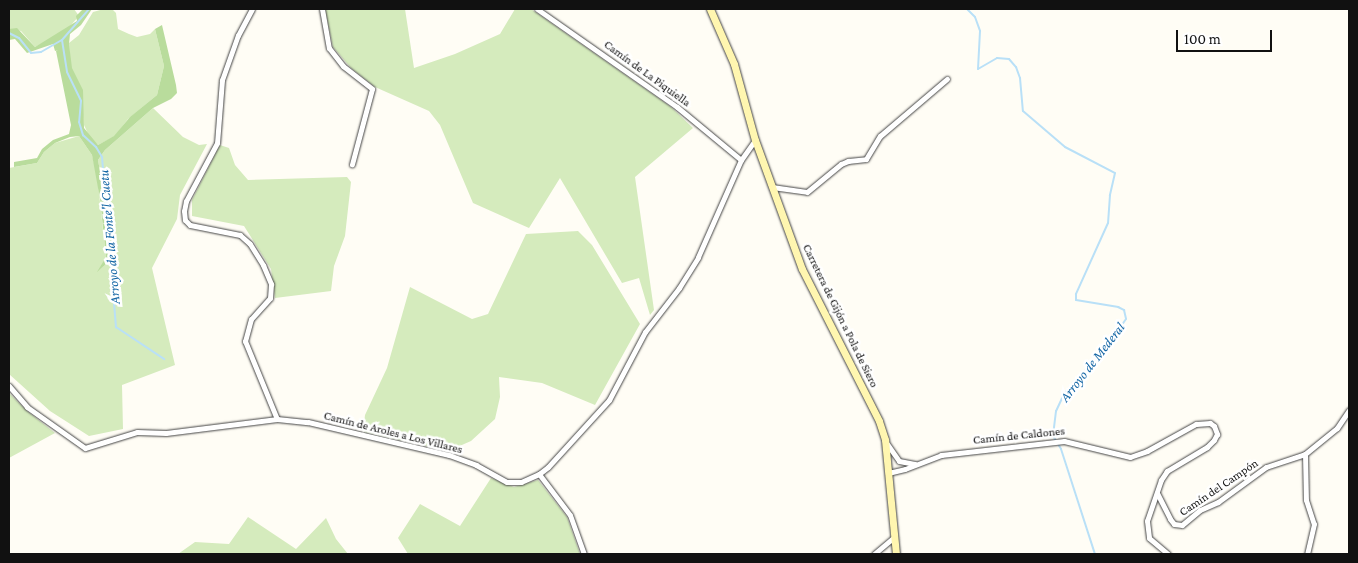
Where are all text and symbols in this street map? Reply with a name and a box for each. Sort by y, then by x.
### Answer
scale bar [1178,20,1274,52]
text: 100 m [1184,31,1221,47]
street label: Camín de La Piquiella [601,38,693,110]
water label: Arroyo de la Fonte'l Cuetu [95,169,123,305]
street label: Carretera de Gijón a Pola de Siero [799,242,881,390]
water label: Arroyo de Mederal [1056,319,1128,405]
street label: Camín de Aroles a Los Villares [322,409,464,457]
street label: Camín de Caldones [972,424,1066,448]
street label: Camín del Campón [1177,456,1261,520]

